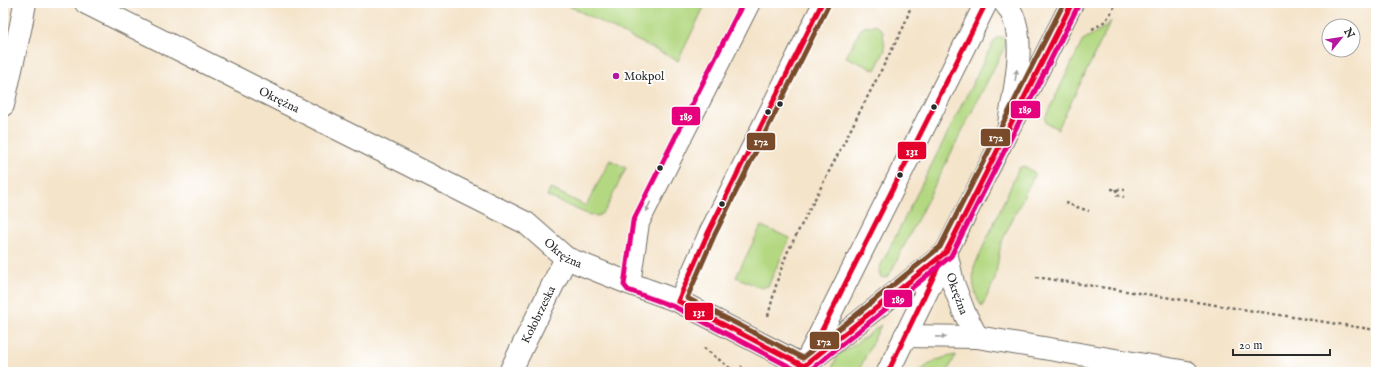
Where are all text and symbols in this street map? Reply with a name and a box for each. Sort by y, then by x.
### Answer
north arrow [1321,18,1361,58]
text: N [1340,25,1357,42]
place label: Mokpol [624,69,665,85]
one-way arrow [1013,69,1019,81]
marker: Mokpol [611,71,621,81]
street label: Okrężna [256,83,303,116]
unlabelled marker [775,99,785,109]
line badge: 189 [1010,100,1041,119]
unlabelled marker [929,102,939,112]
text: 189 [1018,103,1032,117]
line badge: 189 [671,106,701,126]
unlabelled marker [763,107,773,117]
text: 189 [679,110,693,124]
line badge: 172 [980,128,1011,147]
text: 172 [989,131,1004,145]
line badge: 172 [746,132,776,151]
text: 172 [754,135,769,149]
line badge: 131 [897,141,927,160]
text: 131 [906,145,918,159]
unlabelled marker [655,163,665,173]
unlabelled marker [895,170,905,180]
unlabelled marker [717,199,727,209]
one-way arrow [645,202,651,213]
street label: Okrężna [541,235,585,271]
street label: Okrężna [943,271,972,317]
street label: Kołobrzeska [518,282,559,346]
line badge: 189 [883,289,913,308]
text: 189 [891,293,905,307]
line badge: 131 [684,302,714,321]
text: 131 [693,306,705,320]
line badge: 172 [809,331,840,350]
scale bar [1233,331,1330,357]
one-way arrow [935,334,948,340]
text: 172 [817,335,832,349]
text: 20 m [1239,338,1262,353]

